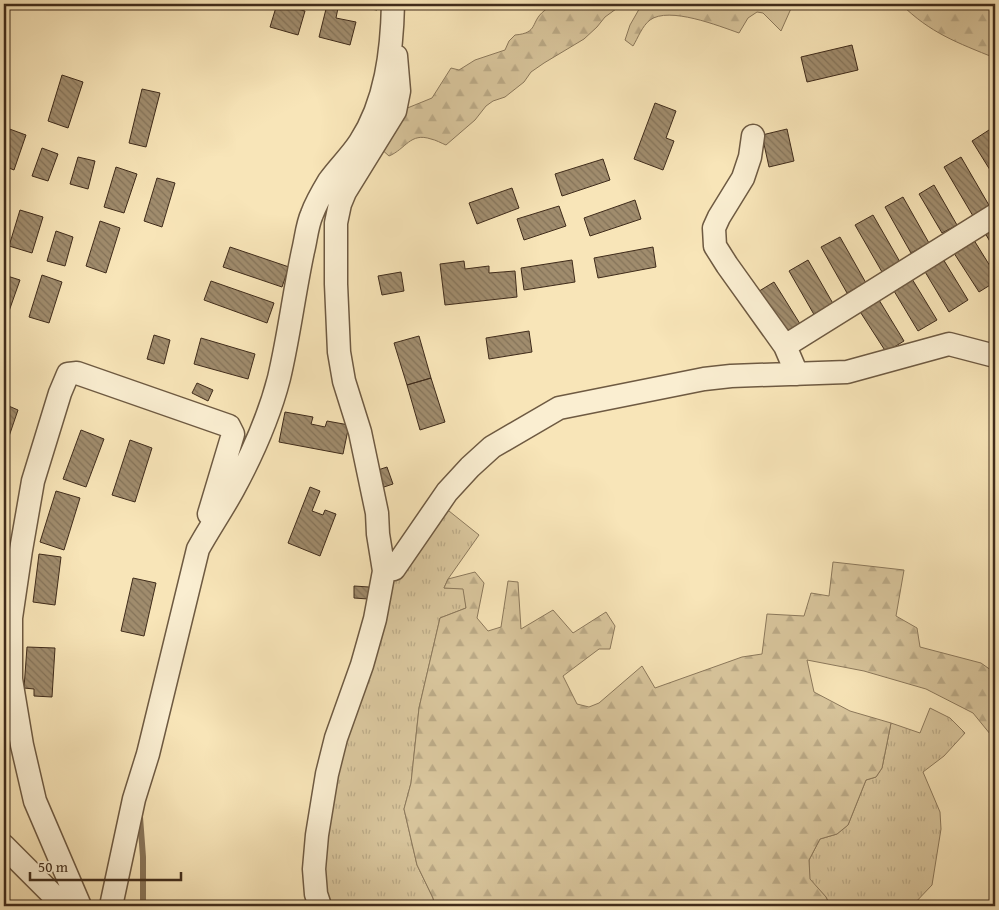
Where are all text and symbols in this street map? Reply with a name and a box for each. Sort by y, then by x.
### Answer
scale bar [30,850,181,882]
text: 50 m [38,856,69,877]

